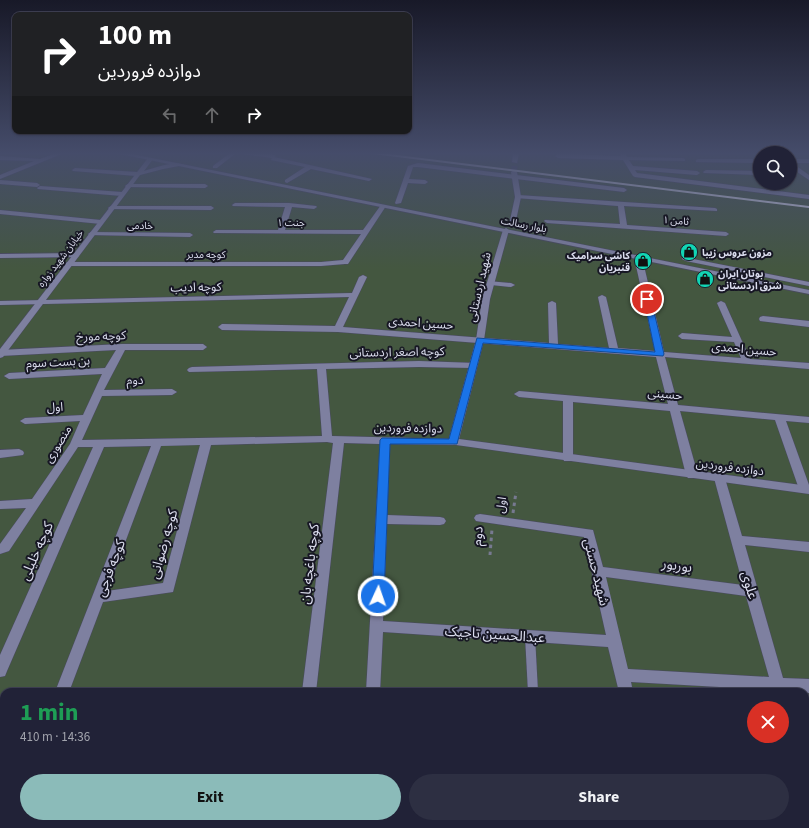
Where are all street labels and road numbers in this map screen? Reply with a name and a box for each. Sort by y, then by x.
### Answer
street label: ثامن ۱ [662,213,690,229]
street label: بلوار رسالت [500,214,548,236]
street label: جنت ۱ [277,216,305,230]
street label: خادمی [127,219,153,233]
street label: خیابان شهید زواره [35,227,87,290]
street label: کوچه مدیر [185,248,226,262]
street label: شهید اردستانی [463,251,496,324]
street label: کوچه ادیب [170,279,223,296]
street label: حسین احمدی [388,313,454,334]
street label: کوچه مورخ [76,327,127,346]
street label: حسین احمدی [711,338,777,361]
street label: کوچه اصغر اردستانی [349,343,446,362]
street label: بن بست سوم [26,352,91,373]
street label: دوم [126,372,144,389]
street label: حسینی [647,385,683,404]
street label: اول [46,399,64,416]
street label: دوازده فروردین [374,419,443,438]
street label: منصوری [41,422,76,466]
street label: دوازده فروردین [695,455,765,480]
street label: اول [492,495,511,515]
street label: کوچه رضوانی [144,507,184,581]
street label: کوچه خلیلی [15,519,59,584]
street label: کوچه باغچه بان [295,522,325,606]
street label: دوم [467,525,489,547]
street label: شهید حسنی [578,536,614,608]
street label: کوچه فرجی [91,537,131,600]
street label: بوربور [659,554,694,578]
street label: علوی [735,569,763,602]
street label: عبدالحسین تاجیک [444,622,546,648]

